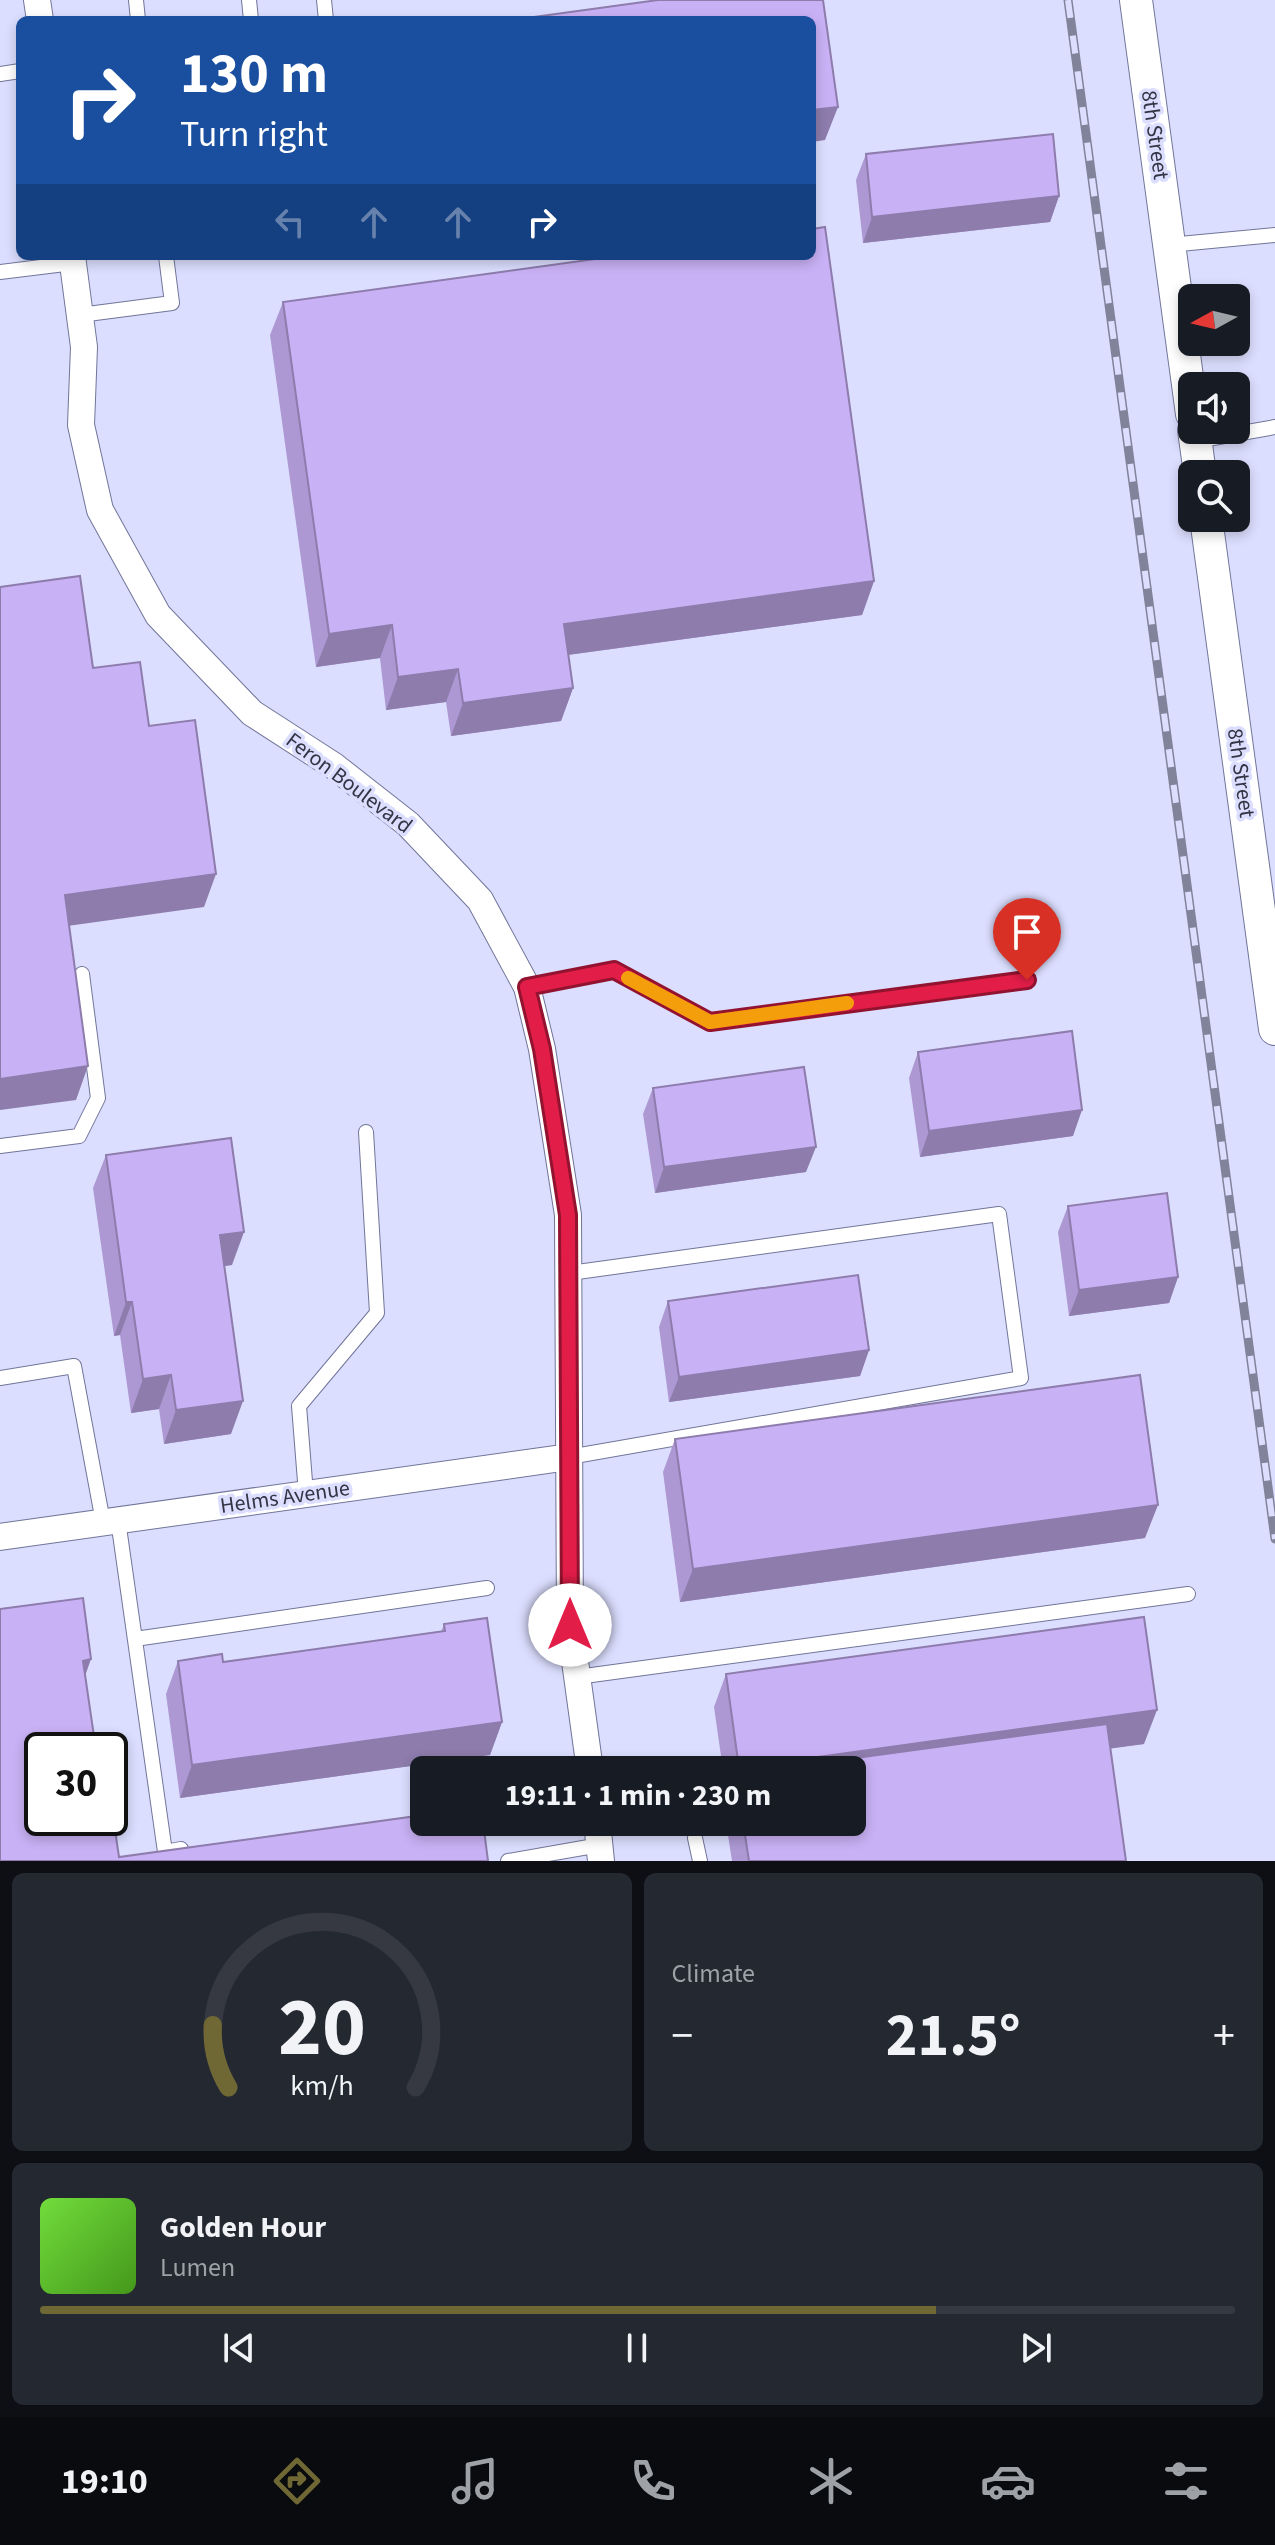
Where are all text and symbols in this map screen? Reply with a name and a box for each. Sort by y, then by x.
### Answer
text: 130 m [180,35,328,114]
icon: right [48,48,152,152]
street label: 8th Street [1133,88,1177,182]
text: Turn right [180,109,328,160]
icon: left [268,200,312,244]
icon: ahead [352,200,396,244]
icon: ahead [436,200,480,244]
icon: right [520,200,564,244]
north arrow [1178,284,1250,356]
map controls [1178,284,1250,532]
button: sound [1178,372,1250,444]
button: search [1178,460,1250,532]
street label: Feron Boulevard [279,725,419,841]
street label: 8th Street [1219,726,1263,820]
pin [993,898,1061,980]
icon: arrive [1005,910,1049,954]
street label: Helms Avenue [218,1472,352,1522]
position arrow [528,1583,612,1667]
speed limit sign: 30 [24,1732,128,1836]
text: 19:11 · 1 min · 230 m [505,1774,771,1817]
text: Climate [672,1955,755,1992]
text: 20 [278,1969,366,2087]
text: 21.5° [886,1994,1021,2079]
text: − [672,2005,693,2068]
text: + [1213,2005,1235,2068]
text: km/h [290,2066,353,2106]
text: Golden Hour [160,2206,326,2249]
text: Lumen [160,2249,235,2286]
icon: previous [217,2326,261,2370]
icon: pause [615,2326,659,2370]
icon: next [1014,2326,1058,2370]
icon: directions [269,2453,325,2509]
icon: music [447,2453,503,2509]
icon: phone [625,2453,681,2509]
icon: climate [803,2453,859,2509]
icon: car [980,2453,1036,2509]
icon: filters [1158,2453,1214,2509]
text: 19:10 [61,2456,148,2507]

